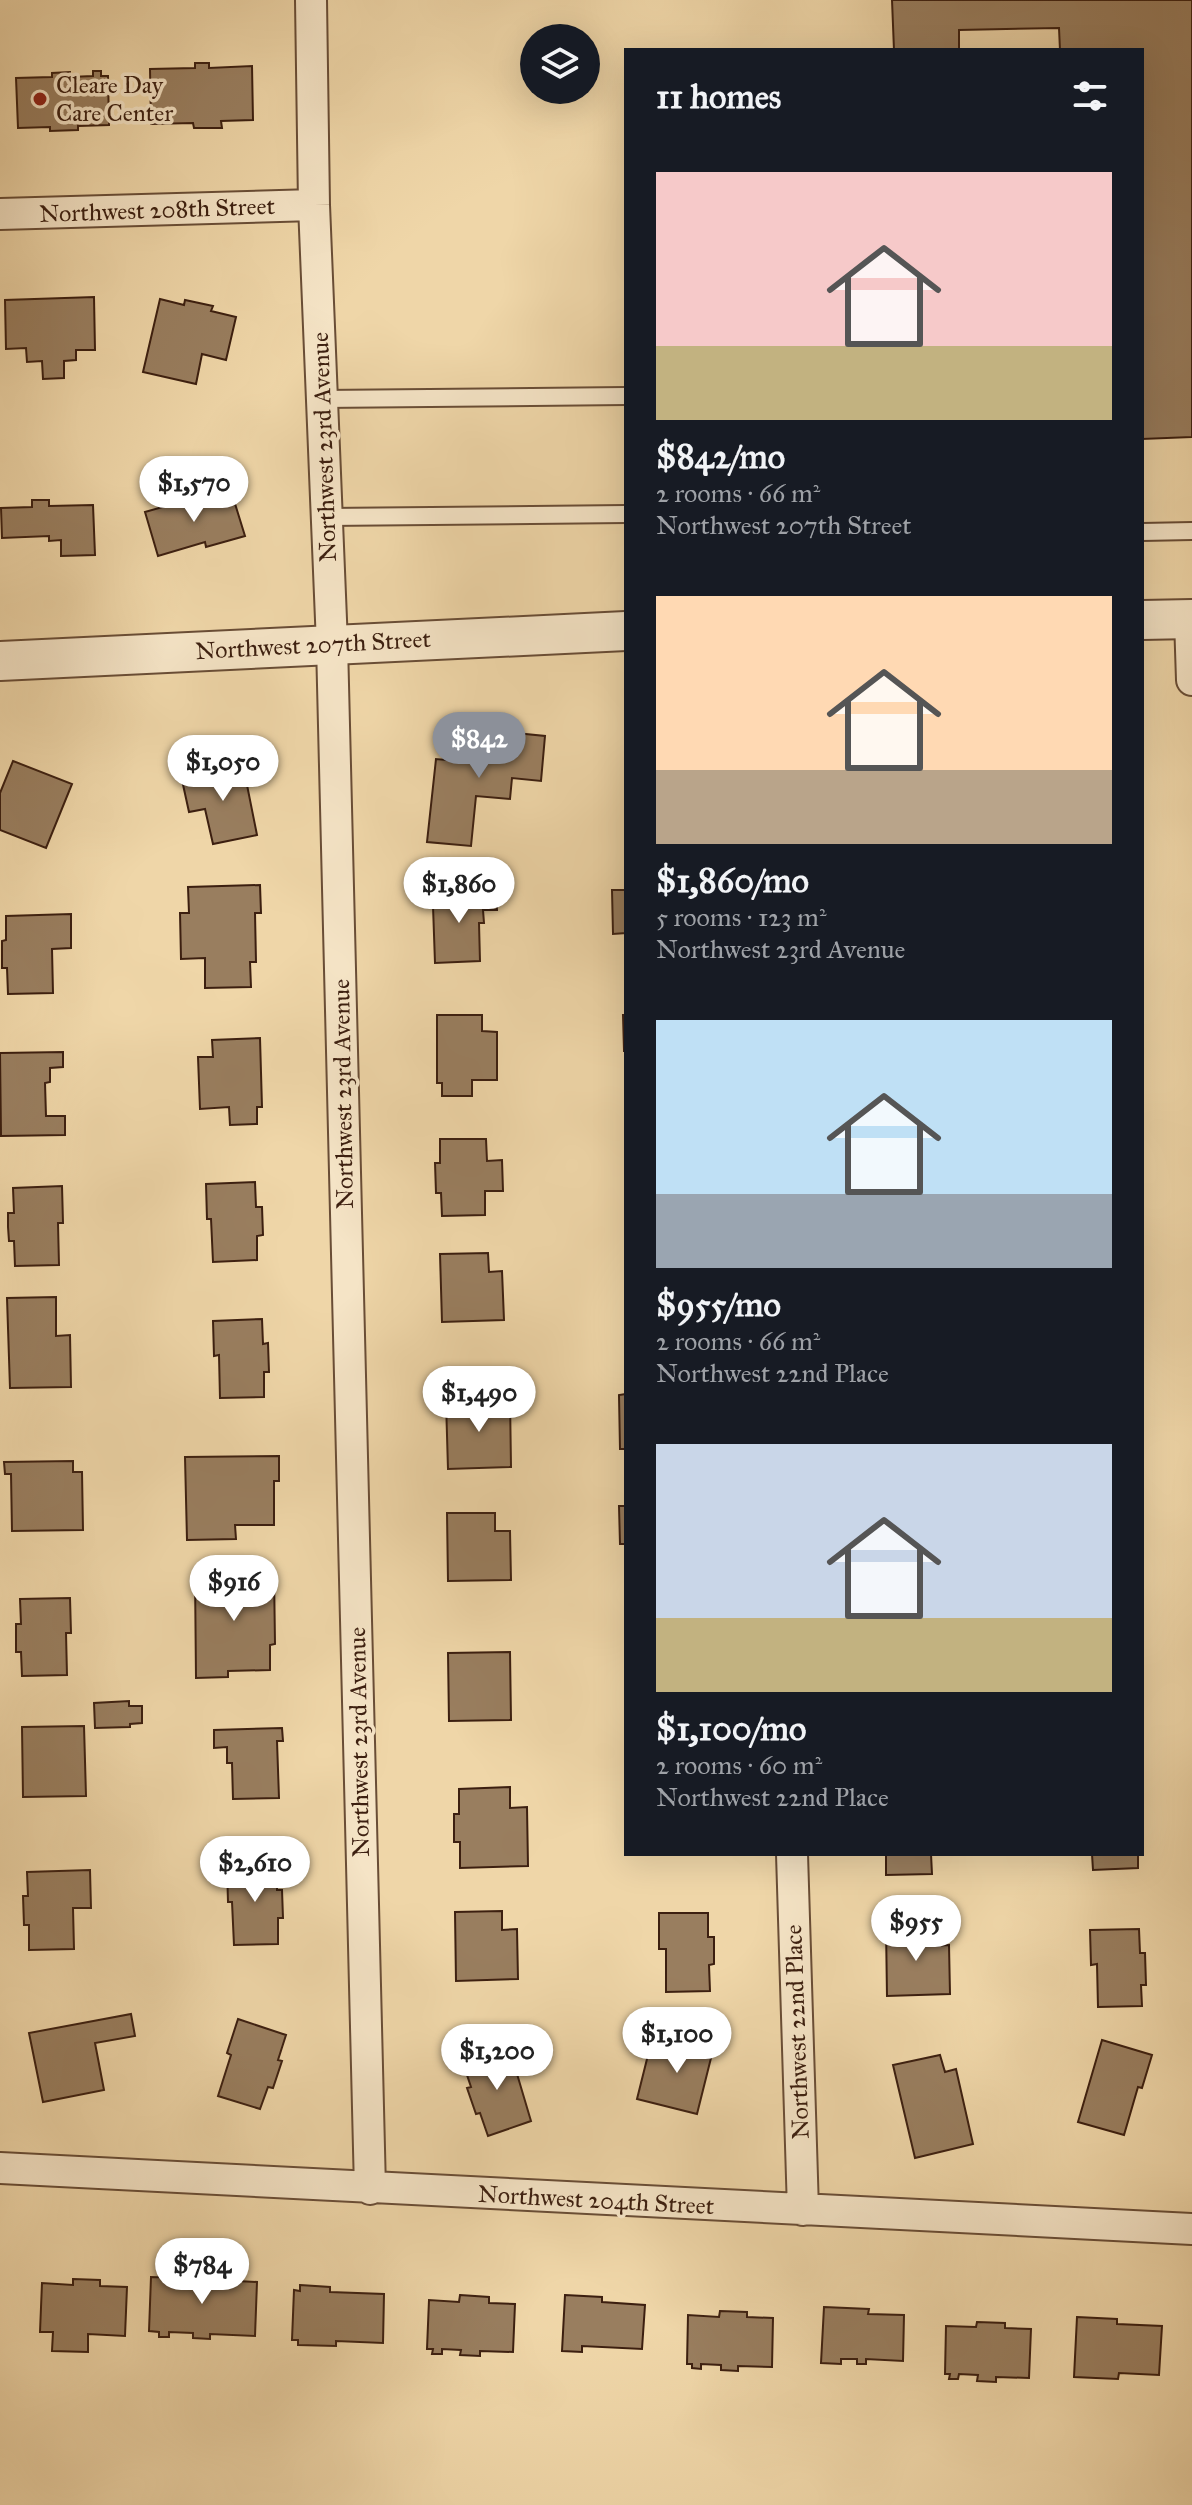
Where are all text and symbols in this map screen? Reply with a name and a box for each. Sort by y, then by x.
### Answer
map controls [520,24,600,104]
button: layers [520,24,600,104]
place label: Cleare Day Care Center [56,70,173,128]
icon: filters [1068,74,1112,118]
text: 11 homes [656,76,781,117]
marker: Cleare Day Care Center [31,90,49,108]
street label: Northwest 208th Street [39,191,276,229]
icon: home [812,224,956,368]
street label: Northwest 23rd Avenue [305,331,343,563]
text: $842/mo [656,436,785,477]
pin: $1,570 [129,456,259,524]
text: $1,570 [157,466,231,498]
text: 2 rooms · 66 m² [656,477,820,509]
text: Northwest 207th Street [656,509,912,541]
street label: Northwest 207th Street [194,624,432,666]
icon: home [812,648,956,792]
pin: $842 [432,712,526,780]
text: $842 [451,722,507,754]
pin: $1,050 [158,735,288,803]
text: $1,050 [186,745,260,777]
pin: $1,860 [394,857,524,925]
text: $1,860/mo [656,860,809,901]
text: $1,860 [422,867,496,899]
text: 5 rooms · 123 m² [656,901,827,933]
text: Northwest 23rd Avenue [656,933,905,965]
street label: Northwest 23rd Avenue [326,979,360,1209]
icon: home [812,1072,956,1216]
text: $955/mo [656,1284,781,1325]
text: 2 rooms · 66 m² [656,1325,820,1357]
text: Northwest 22nd Place [656,1357,889,1389]
pin: $1,490 [414,1366,544,1434]
text: $1,490 [441,1376,517,1408]
icon: home [812,1496,956,1640]
pin: $916 [187,1555,281,1623]
text: $916 [208,1565,260,1597]
street label: Northwest 23rd Avenue [342,1627,376,1857]
text: $1,100/mo [656,1708,806,1749]
text: 2 rooms · 60 m² [656,1749,822,1781]
text: Northwest 22nd Place [656,1781,889,1813]
pin: $2,610 [190,1836,320,1904]
text: $2,610 [218,1846,292,1878]
pin: $955 [869,1895,963,1963]
text: $955 [889,1905,943,1937]
street label: Northwest 22nd Place [778,1924,816,2140]
pin: $1,100 [612,2007,742,2075]
text: $1,100 [640,2017,714,2049]
pin: $1,200 [432,2024,562,2092]
text: $1,200 [459,2034,535,2066]
street label: Northwest 204th Street [477,2179,715,2221]
pin: $784 [155,2238,249,2306]
text: $784 [173,2248,231,2280]

